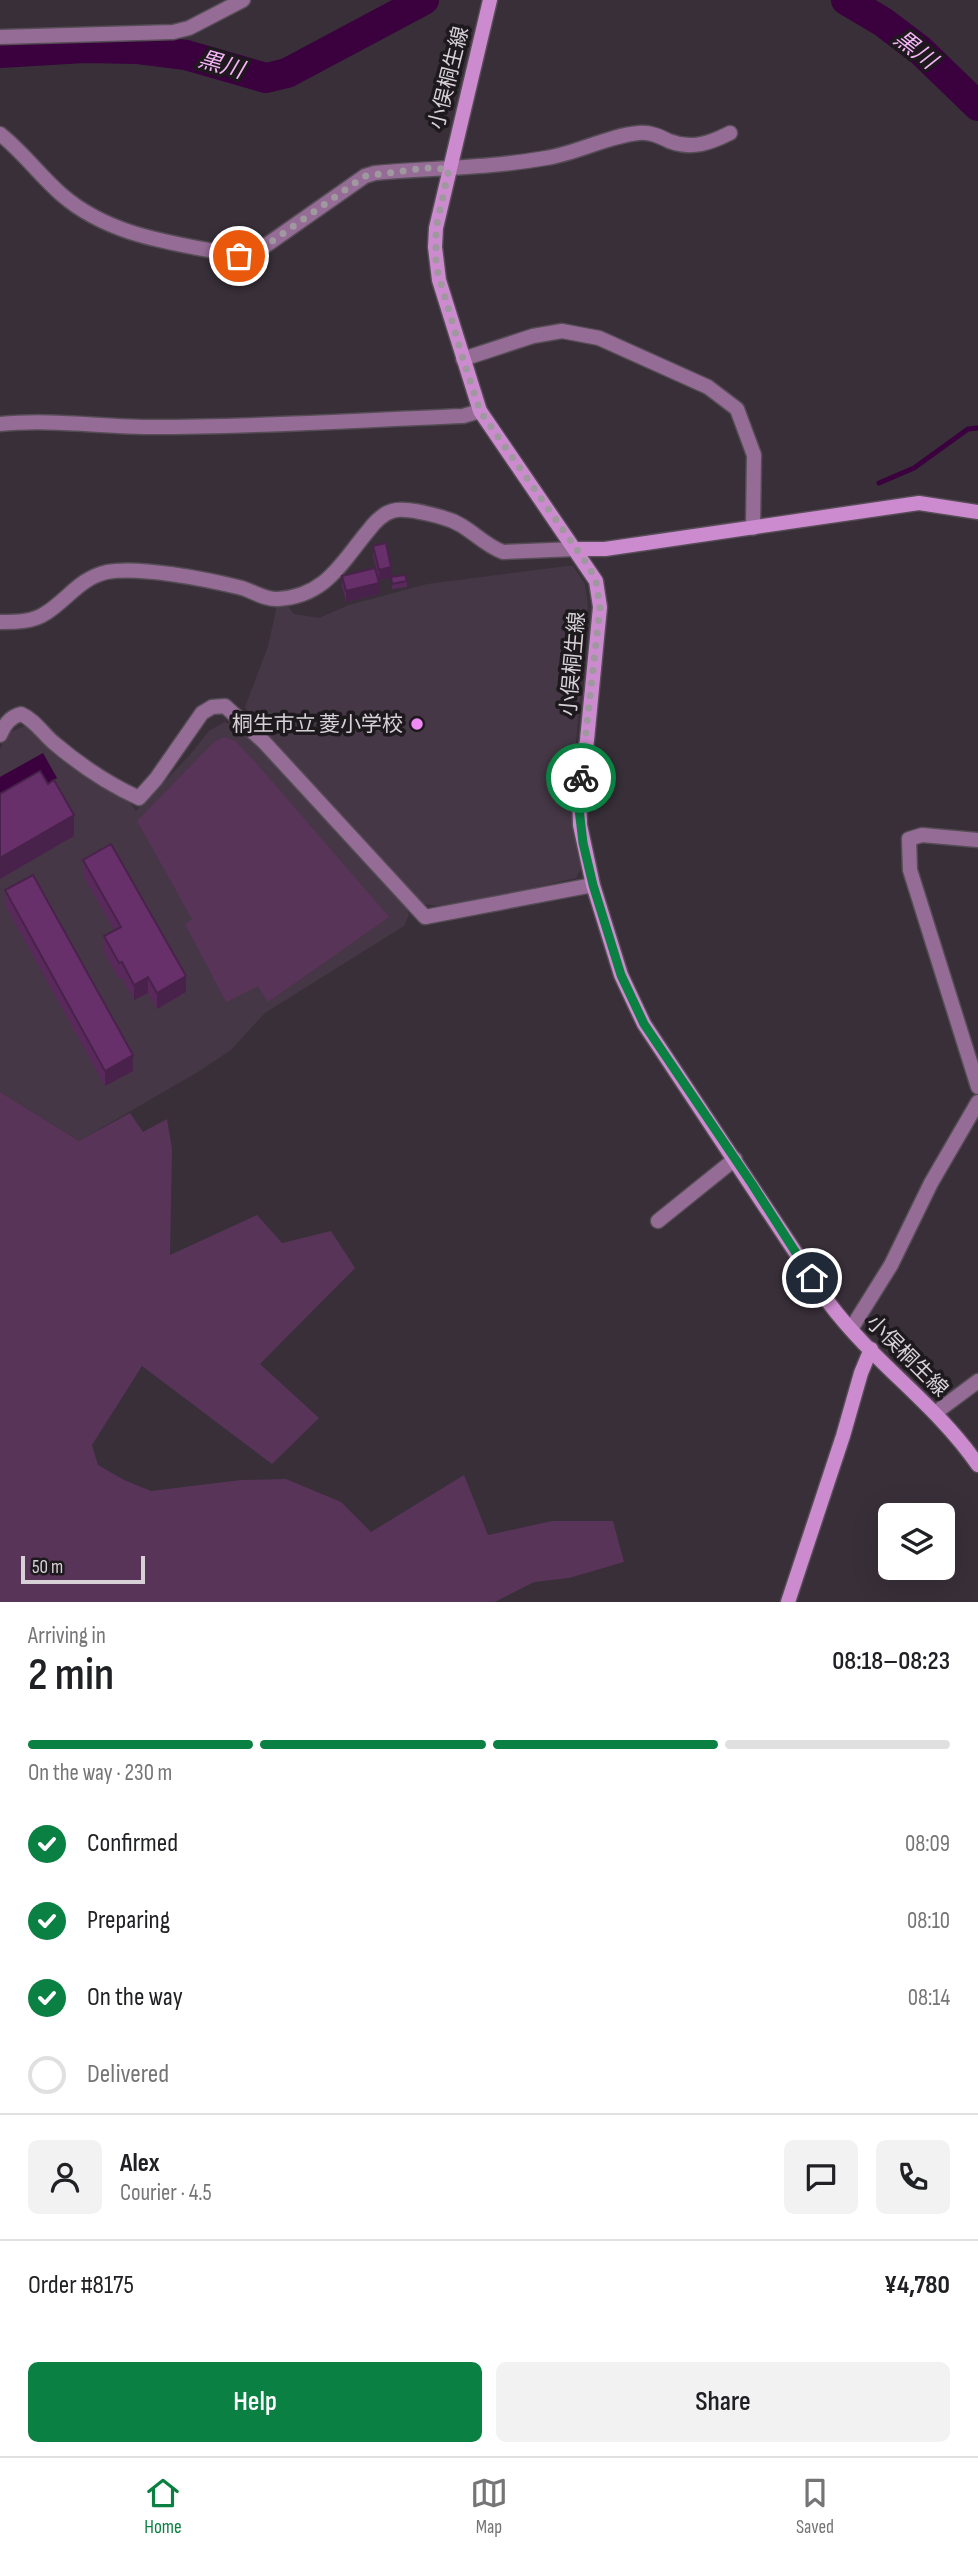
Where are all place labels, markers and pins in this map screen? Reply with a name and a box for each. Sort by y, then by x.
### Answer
pin [209,226,269,286]
place label: 桐生市立 菱小学校 [232,712,403,737]
marker: 桐生市立 菱小学校 [409,716,425,732]
pin [782,1248,842,1308]

